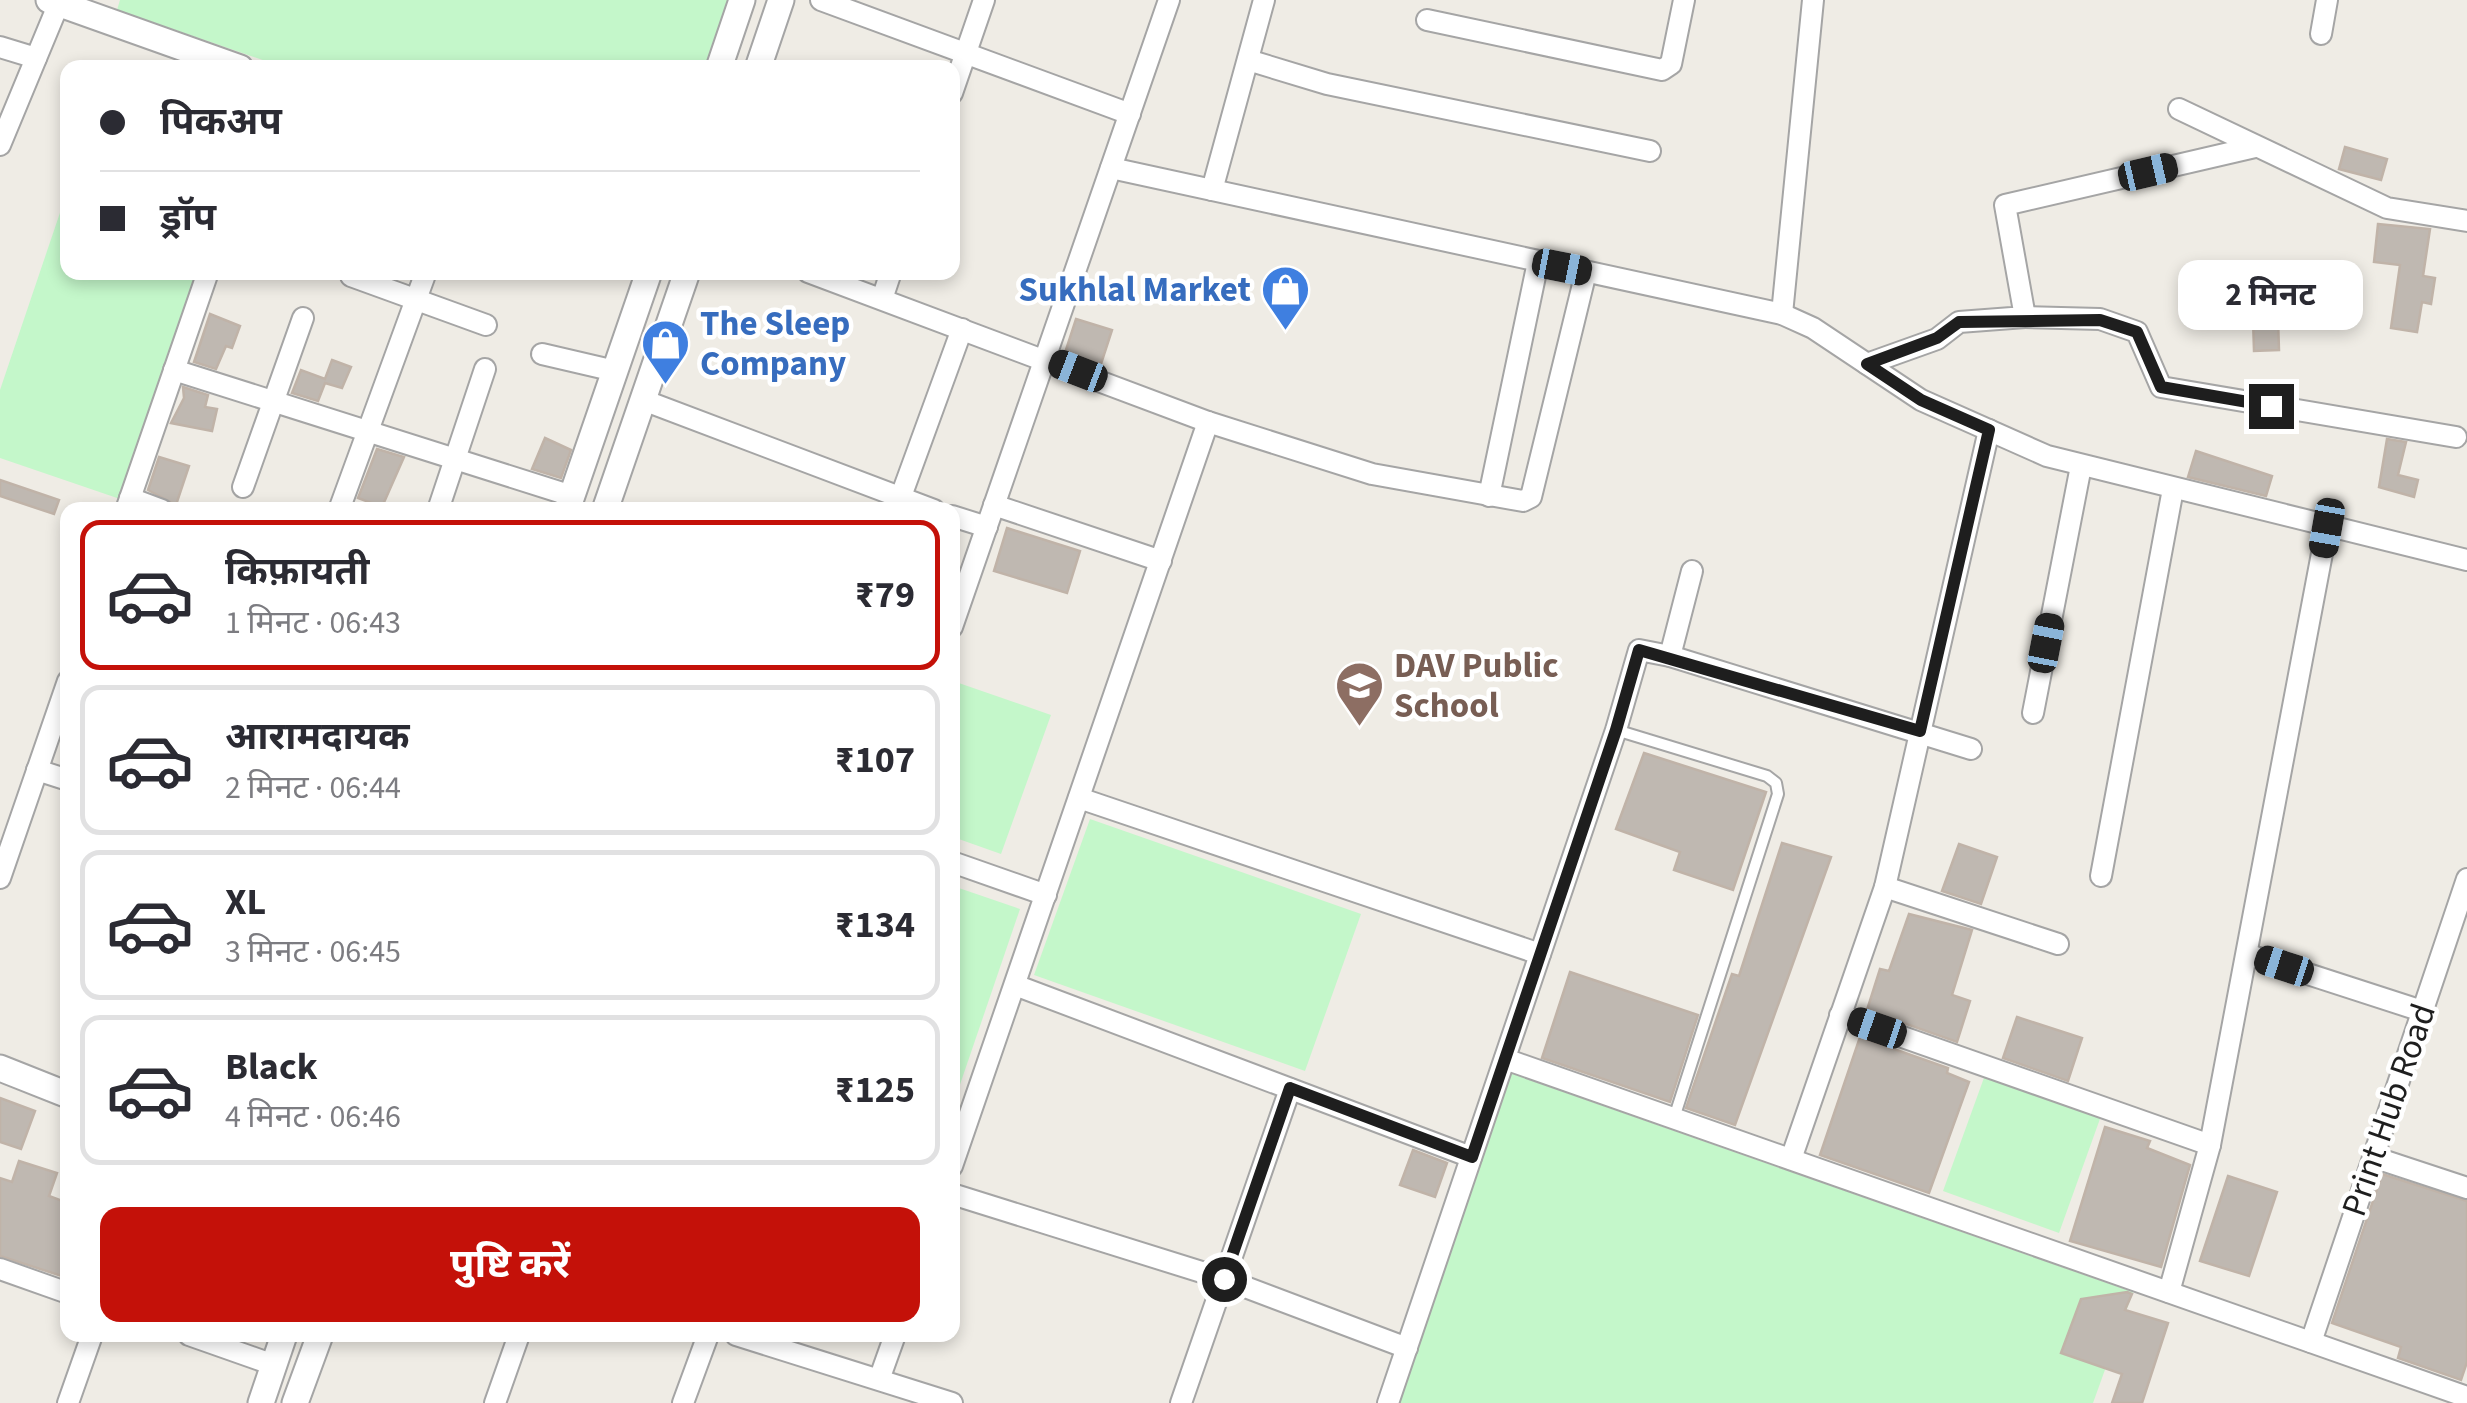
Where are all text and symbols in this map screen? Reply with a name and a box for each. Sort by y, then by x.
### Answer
text: पिकअप [160,95,282,149]
car [2115,151,2181,193]
text: ड्रॉप [160,191,216,245]
car [1530,247,1594,287]
callout: 2 मिनट [2178,261,2364,331]
shop icon: Sukhlal Market [1260,264,1312,332]
place label: Sukhlal Market [1019,265,1251,315]
text: 2 मिनट [2225,272,2316,318]
place label: The Sleep Company [700,299,850,389]
shop icon: The Sleep Company [639,318,691,386]
car [1045,346,1111,396]
route end [2249,384,2294,429]
car [2307,496,2347,560]
text: किफ़ायती [225,545,369,599]
icon: car [105,550,195,640]
text: ₹79 [855,568,915,622]
text: 1 मिनट · 06:43 [225,600,401,646]
car [2026,611,2066,675]
place label: DAV Public School [1394,641,1559,731]
school or university icon: DAV Public School [1333,660,1385,728]
text: आरामदायक [225,710,409,764]
icon: car [105,715,195,805]
text: ₹107 [835,733,915,787]
text: 2 मिनट · 06:44 [225,765,401,811]
text: XL [225,875,266,929]
icon: car [105,880,195,970]
text: ₹134 [835,898,915,952]
text: 3 मिनट · 06:45 [225,929,401,975]
car [2251,942,2317,990]
street label: Print Hub Road [2329,997,2449,1223]
car [1844,1004,1910,1052]
text: Black [225,1040,318,1094]
icon: car [105,1045,195,1135]
text: ₹125 [835,1063,915,1117]
text: 4 मिनट · 06:46 [225,1094,401,1140]
button: पुष्टि करें [100,1207,920,1322]
route start [1202,1257,1247,1302]

